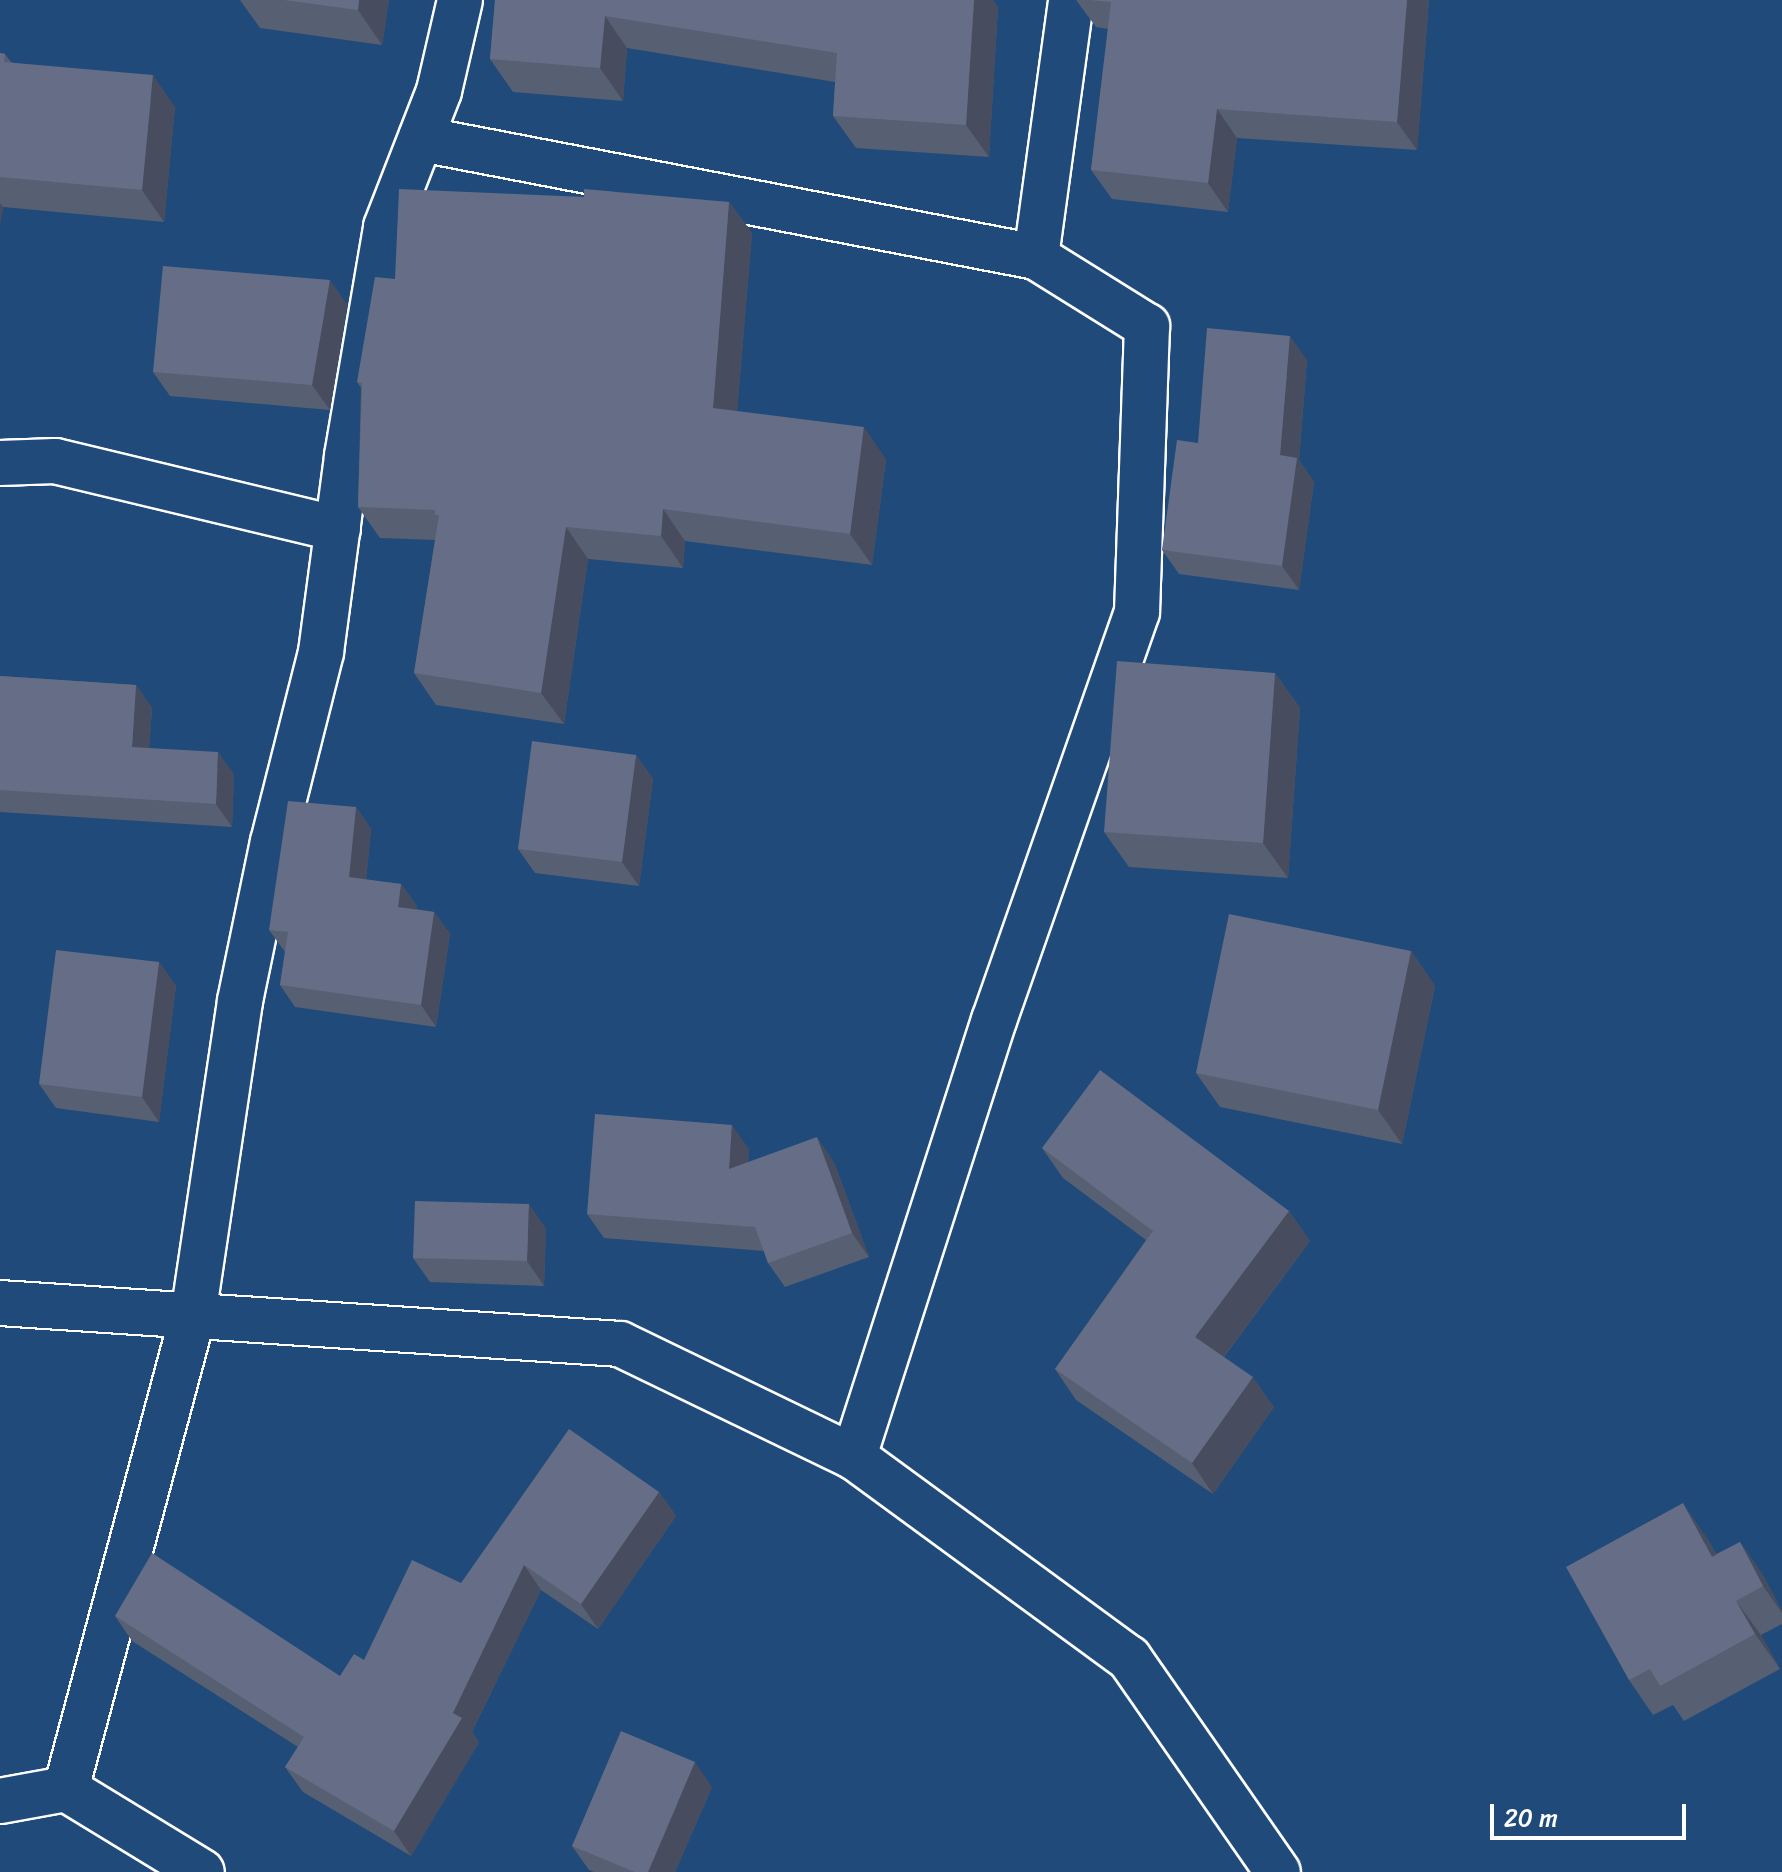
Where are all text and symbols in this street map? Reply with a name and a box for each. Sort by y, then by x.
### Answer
scale bar [1494,1788,1690,1838]
text: 20 m [1504,1797,1558,1839]

